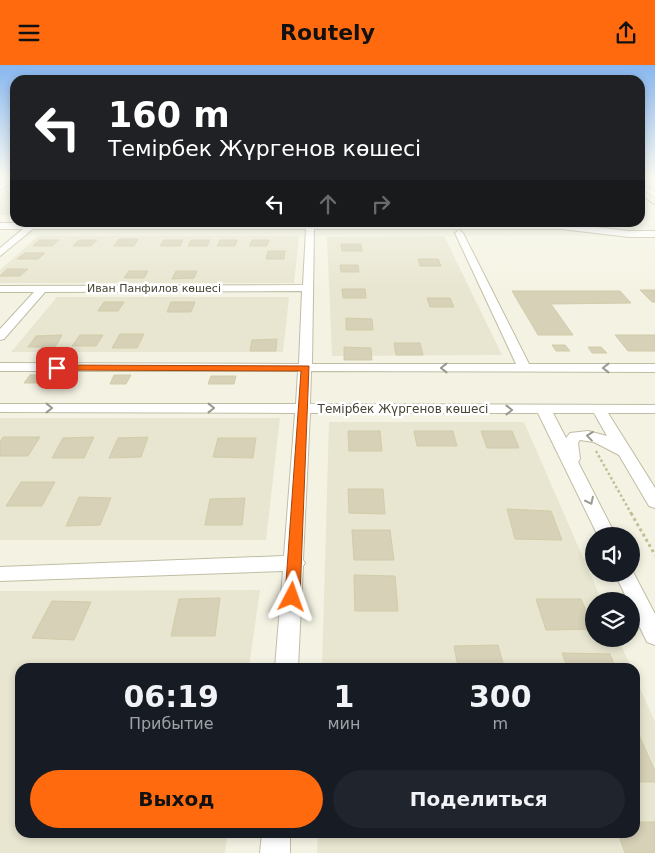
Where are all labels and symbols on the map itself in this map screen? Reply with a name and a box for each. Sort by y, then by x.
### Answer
street label: Иван Панфилов көшесі [87,282,221,295]
pin [36,347,78,389]
one-way arrow [440,363,448,373]
one-way arrow [602,363,610,373]
street label: Темірбек Жүргенов көшесі [317,402,488,416]
one-way arrow [45,403,53,413]
one-way arrow [208,403,215,413]
one-way arrow [505,404,513,415]
one-way arrow [585,431,593,442]
one-way arrow [584,496,594,505]
position arrow [265,570,317,622]

